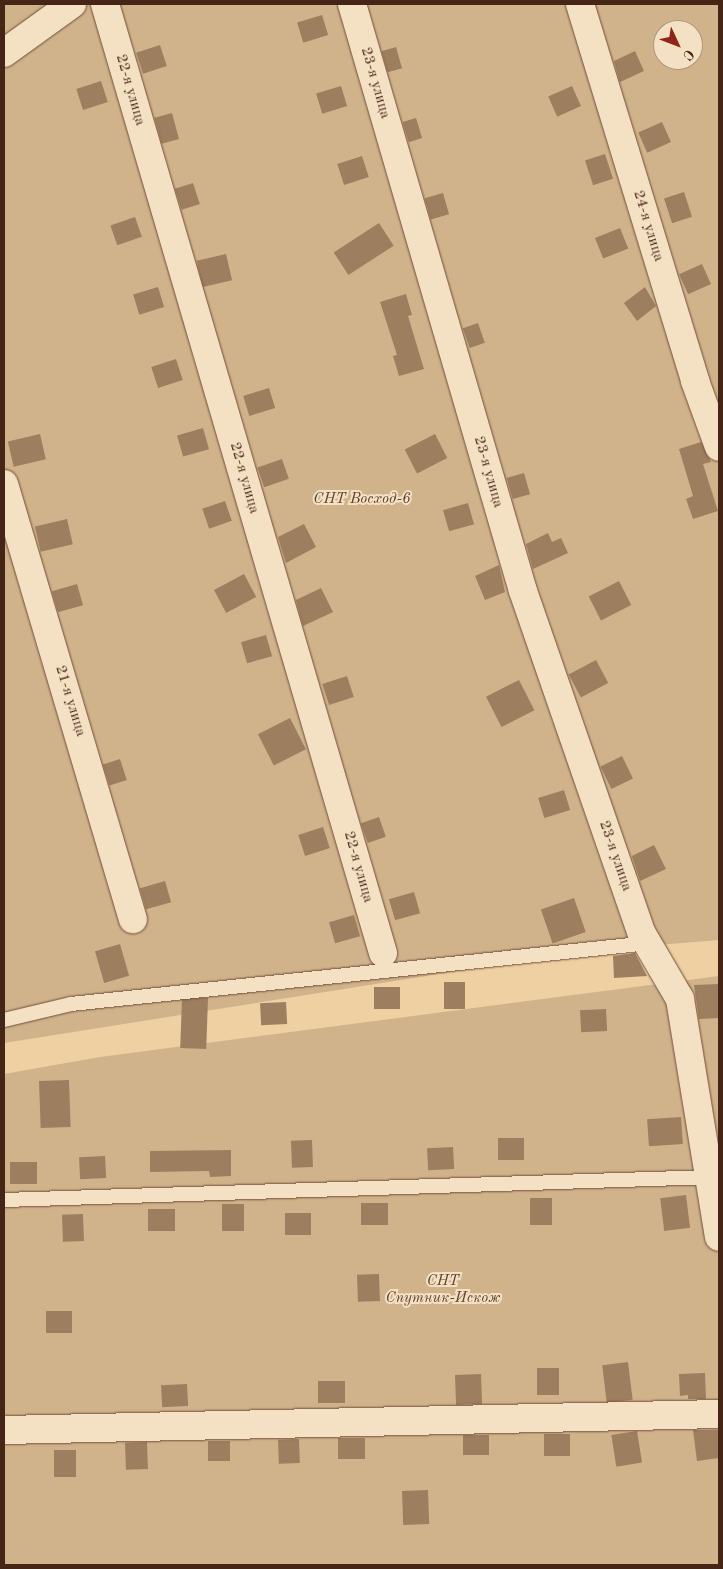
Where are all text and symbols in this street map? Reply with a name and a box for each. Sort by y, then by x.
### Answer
north arrow [653,20,703,70]
street label: 23-я улица [356,45,394,121]
text: С [680,46,697,63]
street label: 22-я улица [111,52,149,128]
street label: 24-я улица [629,188,667,264]
street label: 23-я улица [469,434,507,510]
street label: 22-я улица [225,440,263,516]
park label: СНТ Восход-6 [313,491,411,509]
street label: 21-я улица [51,663,89,739]
street label: 23-я улица [595,818,635,894]
street label: 22-я улица [339,829,377,905]
park label: СНТ Спутник-Искож [385,1272,501,1307]

